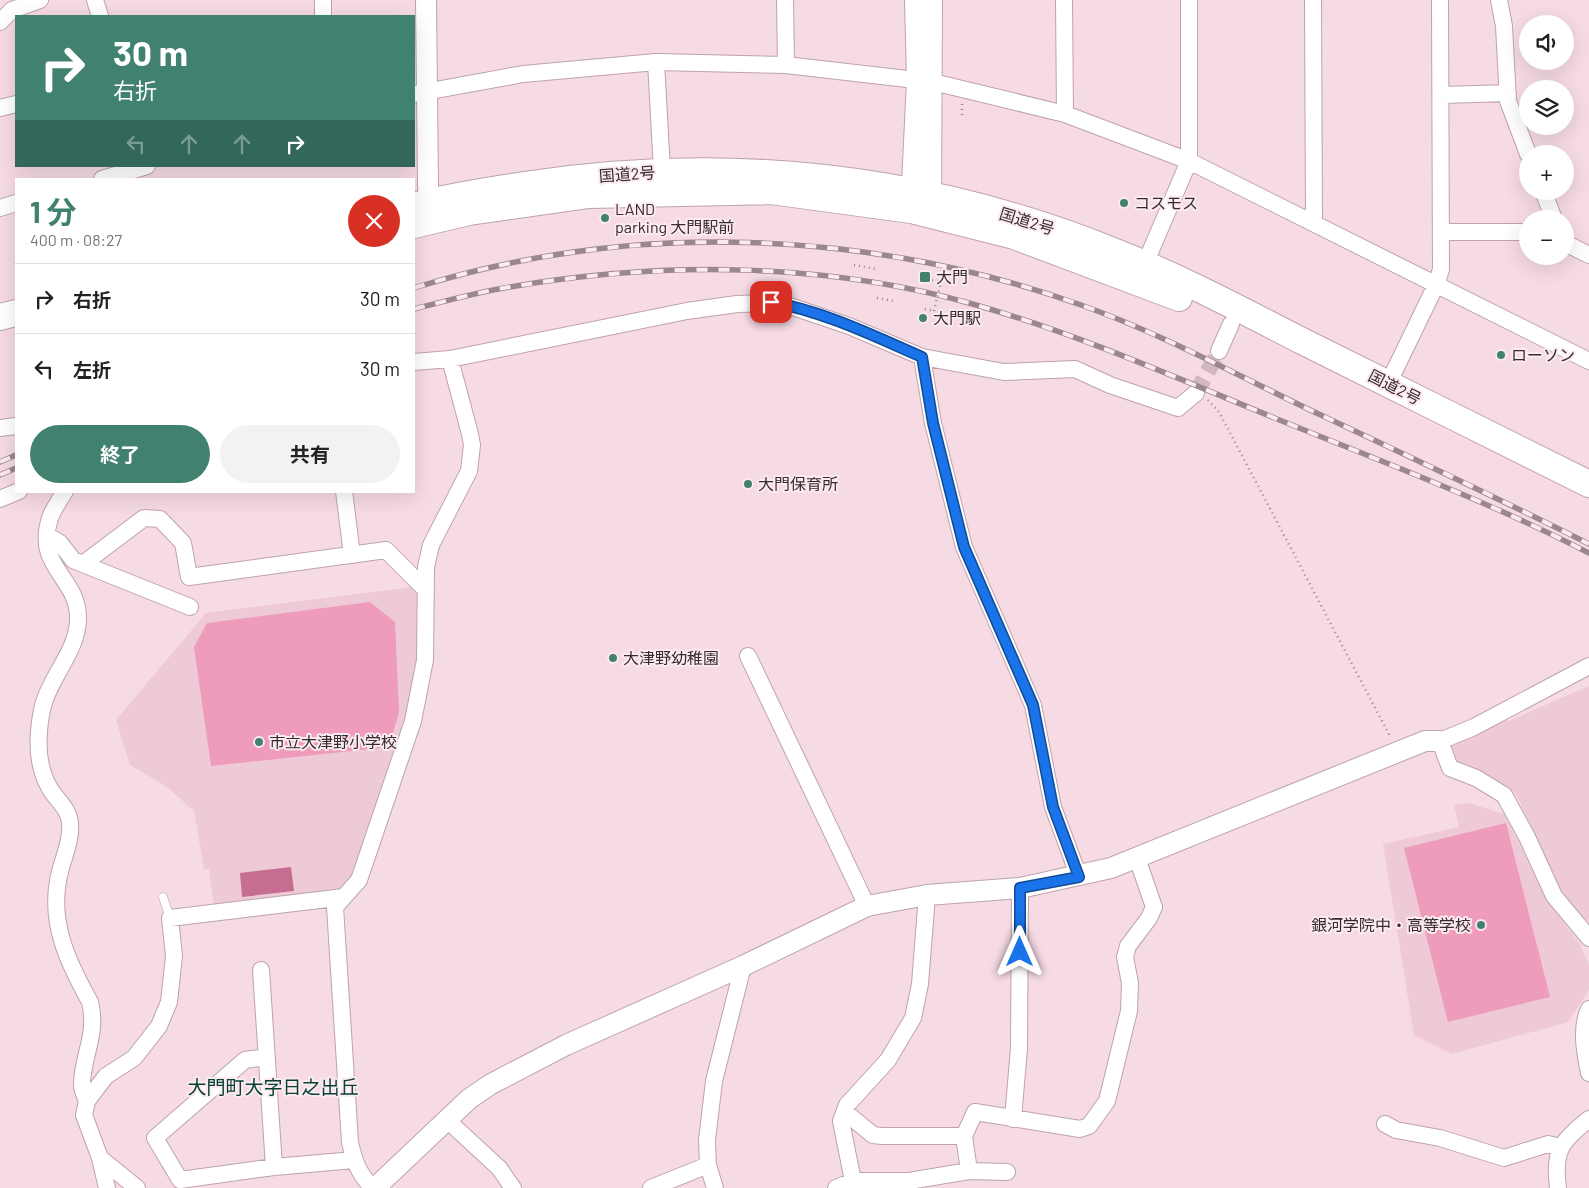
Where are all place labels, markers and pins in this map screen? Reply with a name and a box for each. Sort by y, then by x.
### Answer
place label: コスモス [1134,193,1198,212]
marker: コスモス [1118,197,1130,209]
place label: LAND parking 大門駅前 [615,199,734,236]
marker: LAND parking 大門駅前 [599,212,611,224]
place label: 大門 [936,267,968,286]
marker: 大門 [918,270,932,284]
pin [750,281,792,323]
place label: 大門駅 [933,308,981,327]
marker: 大門駅 [917,312,929,324]
place label: ローソン [1511,345,1575,364]
marker: ローソン [1495,349,1507,361]
place label: 大門保育所 [758,474,838,493]
marker: 大門保育所 [742,478,754,490]
place label: 大津野幼稚園 [623,648,719,667]
marker: 大津野幼稚園 [607,652,619,664]
place label: 市立大津野小学校 [269,732,397,751]
marker: 市立大津野小学校 [253,736,265,748]
place label: 銀河学院中・高等学校 [1311,915,1471,934]
marker: 銀河学院中・高等学校 [1475,919,1487,931]

